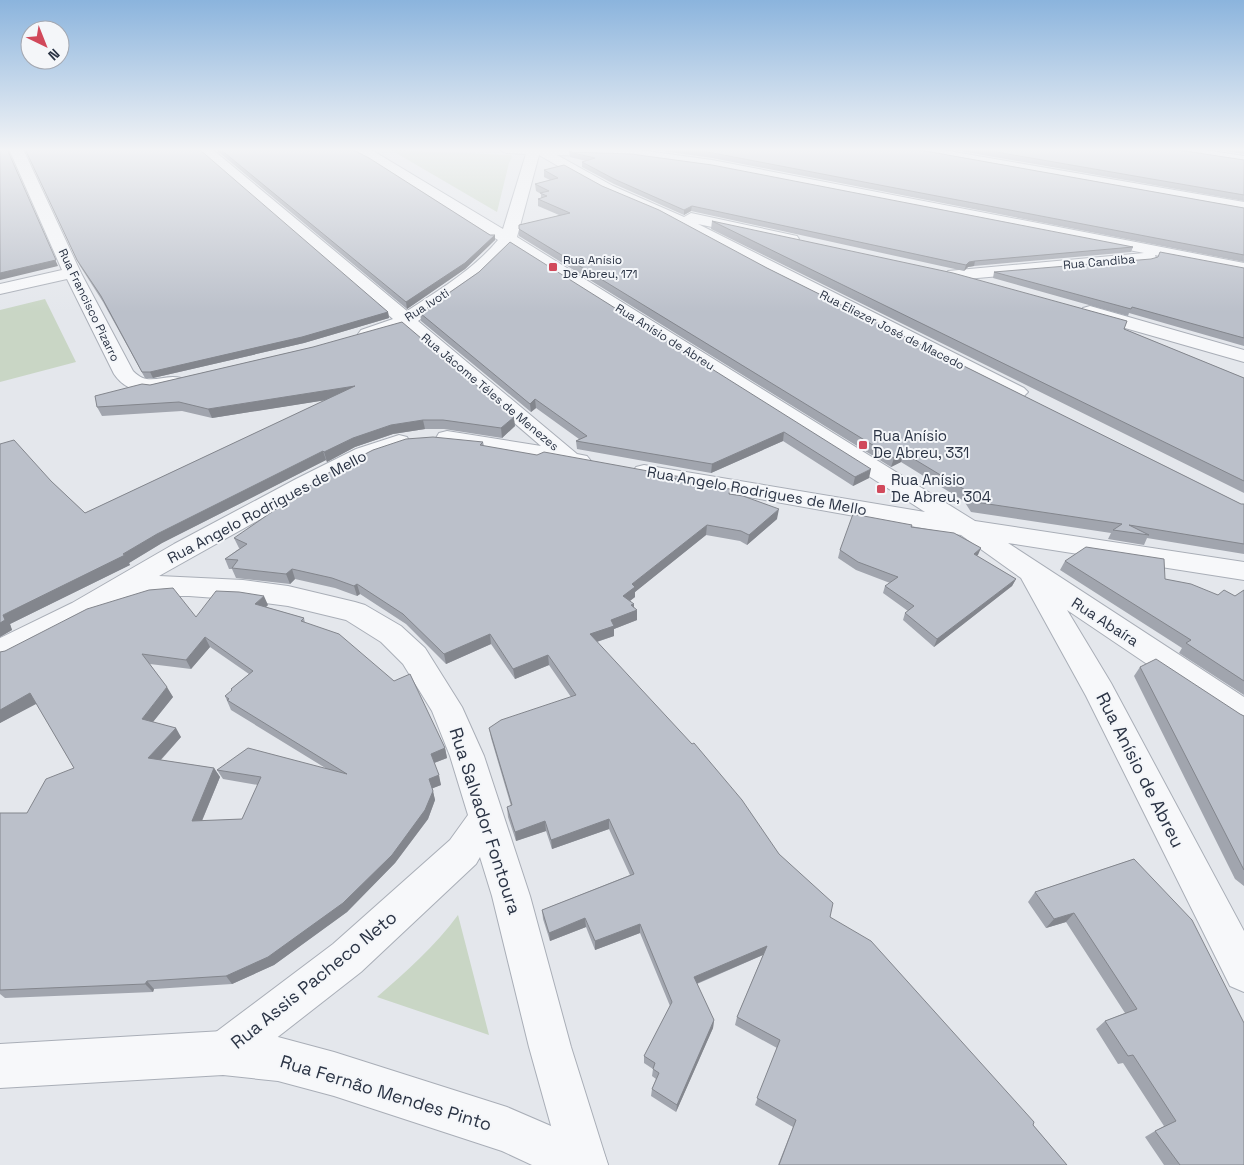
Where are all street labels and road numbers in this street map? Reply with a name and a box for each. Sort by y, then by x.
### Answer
street label: Rua Francisco Pizarro [55,246,123,364]
street label: Rua Candiba [1062,251,1136,273]
street label: Rua Ivoti [402,285,452,325]
street label: Rua Eliezer José de Macedo [817,286,967,374]
street label: Rua Anísio de Abreu [612,300,718,374]
street label: Rua Jácome Téles de Menezes [418,330,562,454]
street label: Rua Angelo Rodrigues de Mello [164,446,370,567]
street label: Rua Angelo Rodrigues de Mello [646,462,869,519]
street label: Rua Abaíra [1068,593,1143,651]
street label: Rua Anísio de Abreu [1091,688,1190,851]
street label: Rua Salvador Fontoura [444,724,527,917]
street label: Rua Assis Pacheco Neto [226,906,401,1054]
street label: Rua Fernão Mendes Pinto [278,1049,495,1136]

